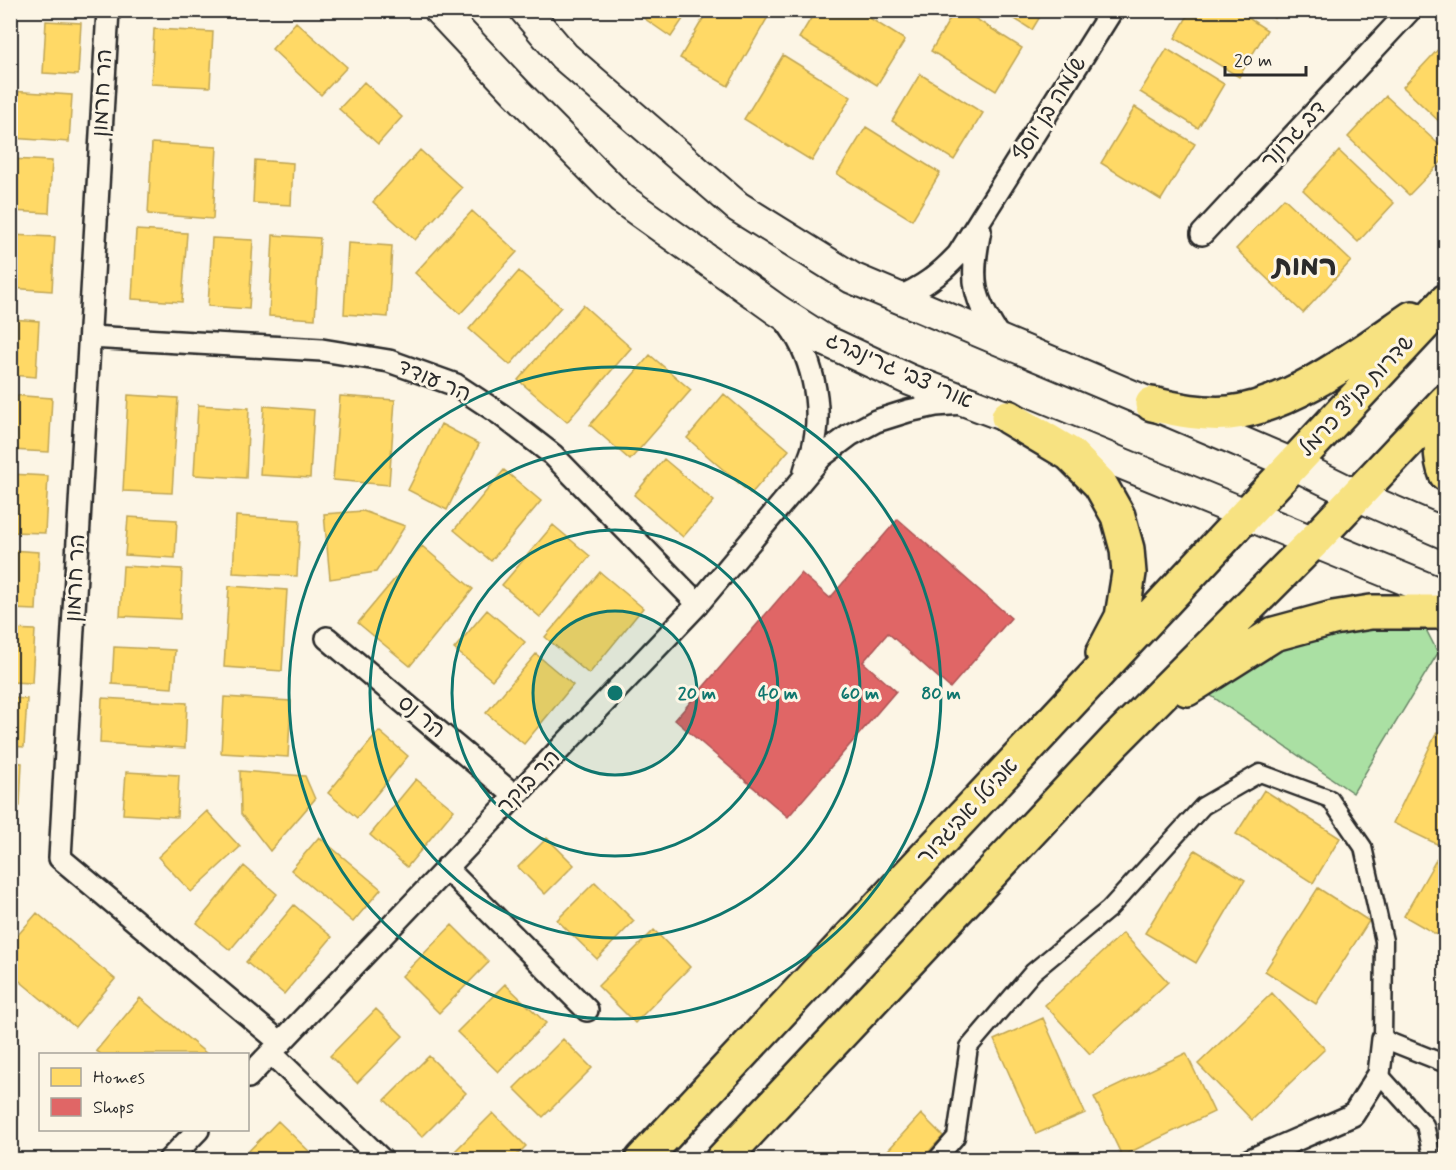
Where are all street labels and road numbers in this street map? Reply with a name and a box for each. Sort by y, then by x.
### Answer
street label: הר חרמון [87,48,119,138]
street label: שלמה בן יוסף [1007,51,1093,167]
street label: דב גרונר [1255,95,1333,175]
street label: אורי צבי גרינברג [821,326,977,416]
street label: שדרות בנ"צ כרמל [1293,329,1421,463]
street label: הר עודד [393,353,475,409]
street label: הר חרמון [60,533,92,623]
street label: הר נס [392,689,450,745]
street label: הר בוקר [491,744,567,820]
street label: אביטל אביגדור [911,752,1025,872]

